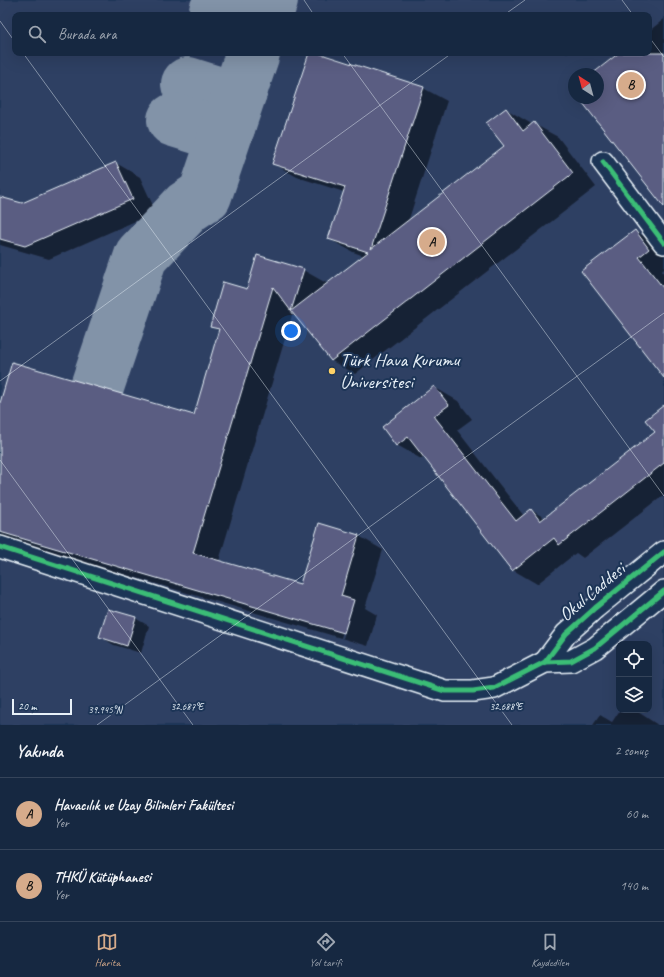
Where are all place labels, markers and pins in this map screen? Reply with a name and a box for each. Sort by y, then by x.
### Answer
pin: B [618,70,644,100]
pin: A [419,227,445,257]
place label: Türk Hava Kurumu Üniversitesi [340,348,462,394]
marker: Türk Hava Kurumu Üniversitesi [327,366,337,376]

